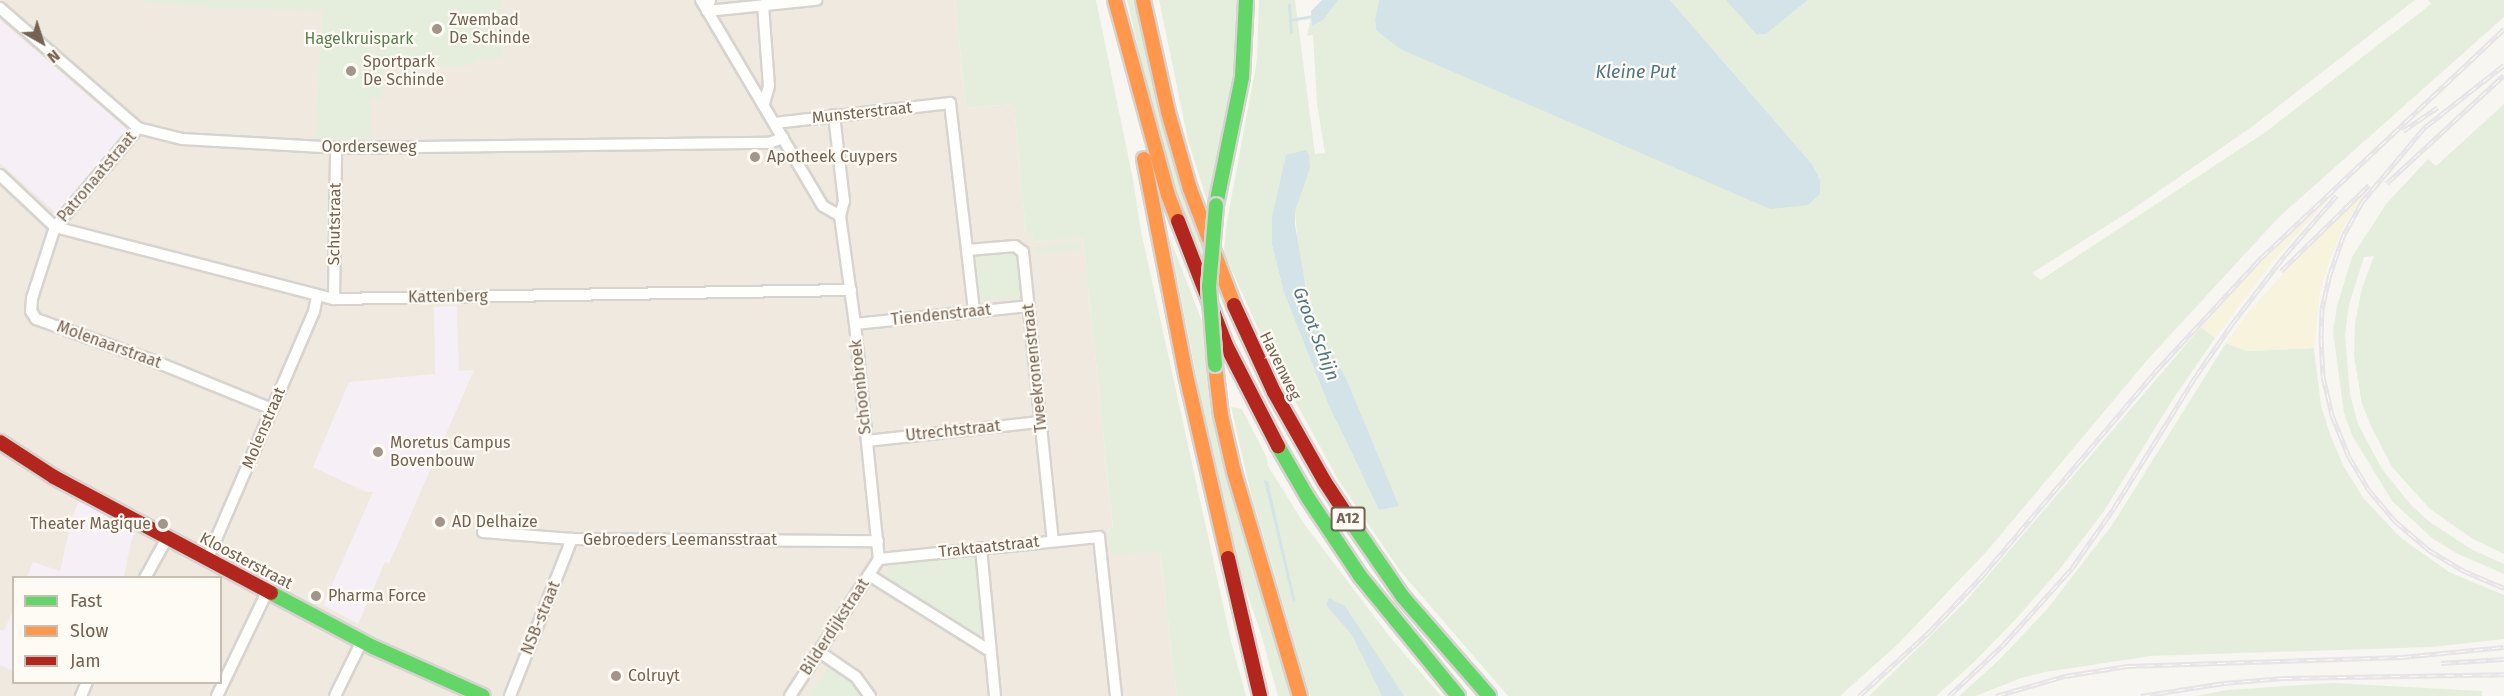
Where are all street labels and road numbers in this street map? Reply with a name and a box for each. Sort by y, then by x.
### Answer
street label: Munsterstraat [811,98,913,128]
street label: Patronaatstraat [54,128,140,226]
street label: Oorderseweg [321,137,417,157]
street label: Schutstraat [325,182,345,266]
street label: Kattenberg [408,287,488,307]
street label: Tiendenstraat [890,300,992,330]
street label: Tweekronenstraat [1019,303,1051,433]
street label: Molenaarstraat [54,317,164,373]
street label: Havenweg [1255,329,1305,403]
street label: Schoonbroek [846,339,876,435]
street label: Molenstraat [238,384,290,472]
street label: Utrechtstraat [904,416,1002,446]
road number: A12 [1330,507,1366,531]
street label: Kloosterstraat [196,528,296,594]
street label: Gebroeders Leemansstraat [583,530,777,550]
street label: Traktaatstraat [938,532,1040,562]
street label: Bilderdijkstraat [797,575,873,679]
street label: NSB-straat [518,578,564,658]

